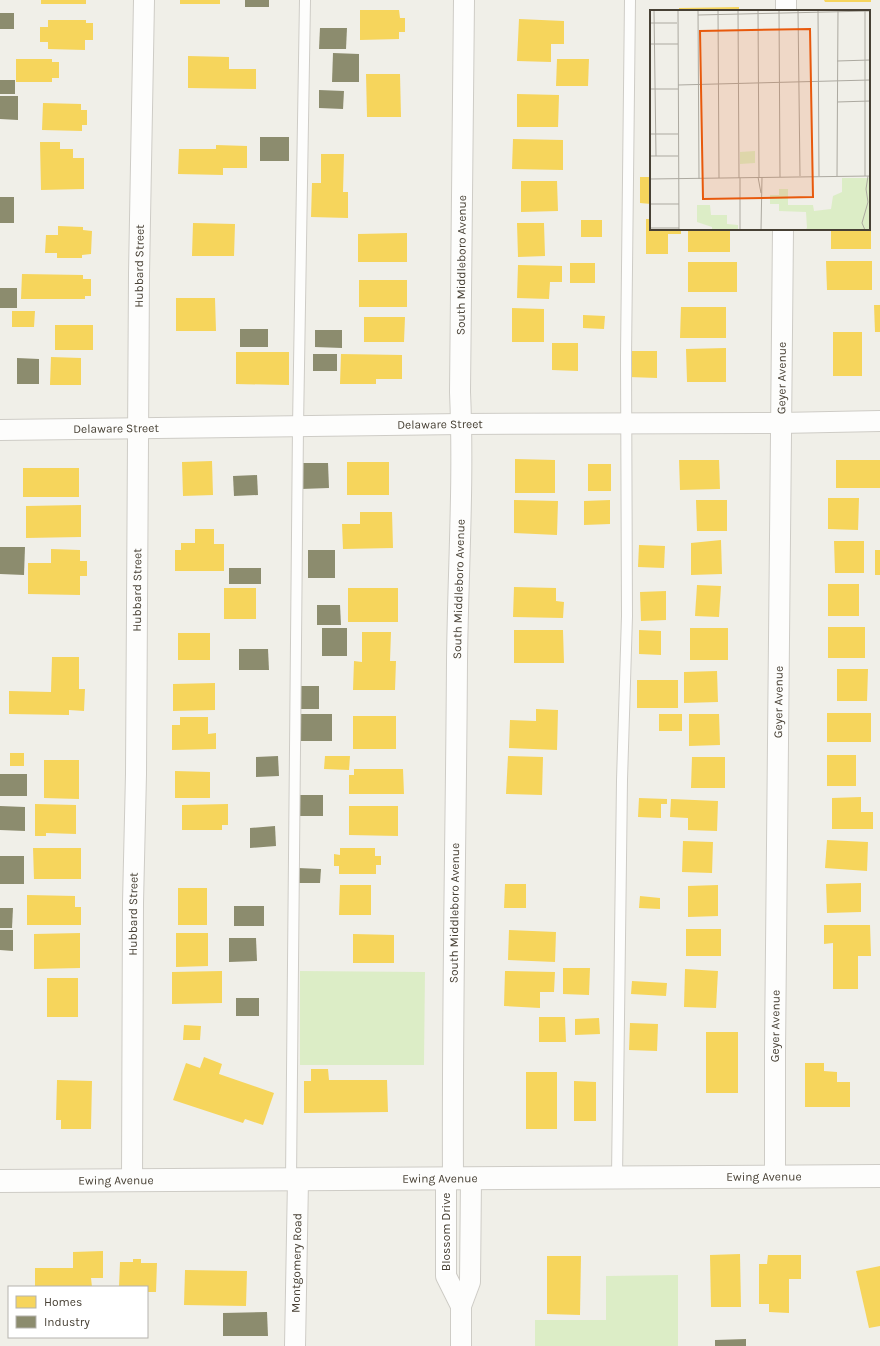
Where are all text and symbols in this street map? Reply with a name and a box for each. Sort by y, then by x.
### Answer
inset map [650,10,870,230]
street label: South Middleboro Avenue [454,195,469,335]
street label: Hubbard Street [132,224,147,308]
street label: Geyer Avenue [774,342,789,414]
street label: Delaware Street [397,417,483,432]
street label: Delaware Street [73,421,159,436]
street label: South Middleboro Avenue [450,519,468,659]
street label: Hubbard Street [130,548,144,632]
street label: Geyer Avenue [771,666,786,738]
street label: South Middleboro Avenue [447,843,462,983]
street label: Hubbard Street [126,872,141,956]
street label: Geyer Avenue [768,990,783,1062]
street label: Ewing Avenue [726,1169,802,1184]
street label: Ewing Avenue [402,1171,478,1186]
street label: Ewing Avenue [78,1173,154,1188]
street label: Blossom Drive [439,1193,453,1271]
street label: Montgomery Road [289,1213,304,1313]
legend [8,1286,148,1338]
text: Homes [44,1295,82,1309]
text: Industry [44,1315,90,1329]

